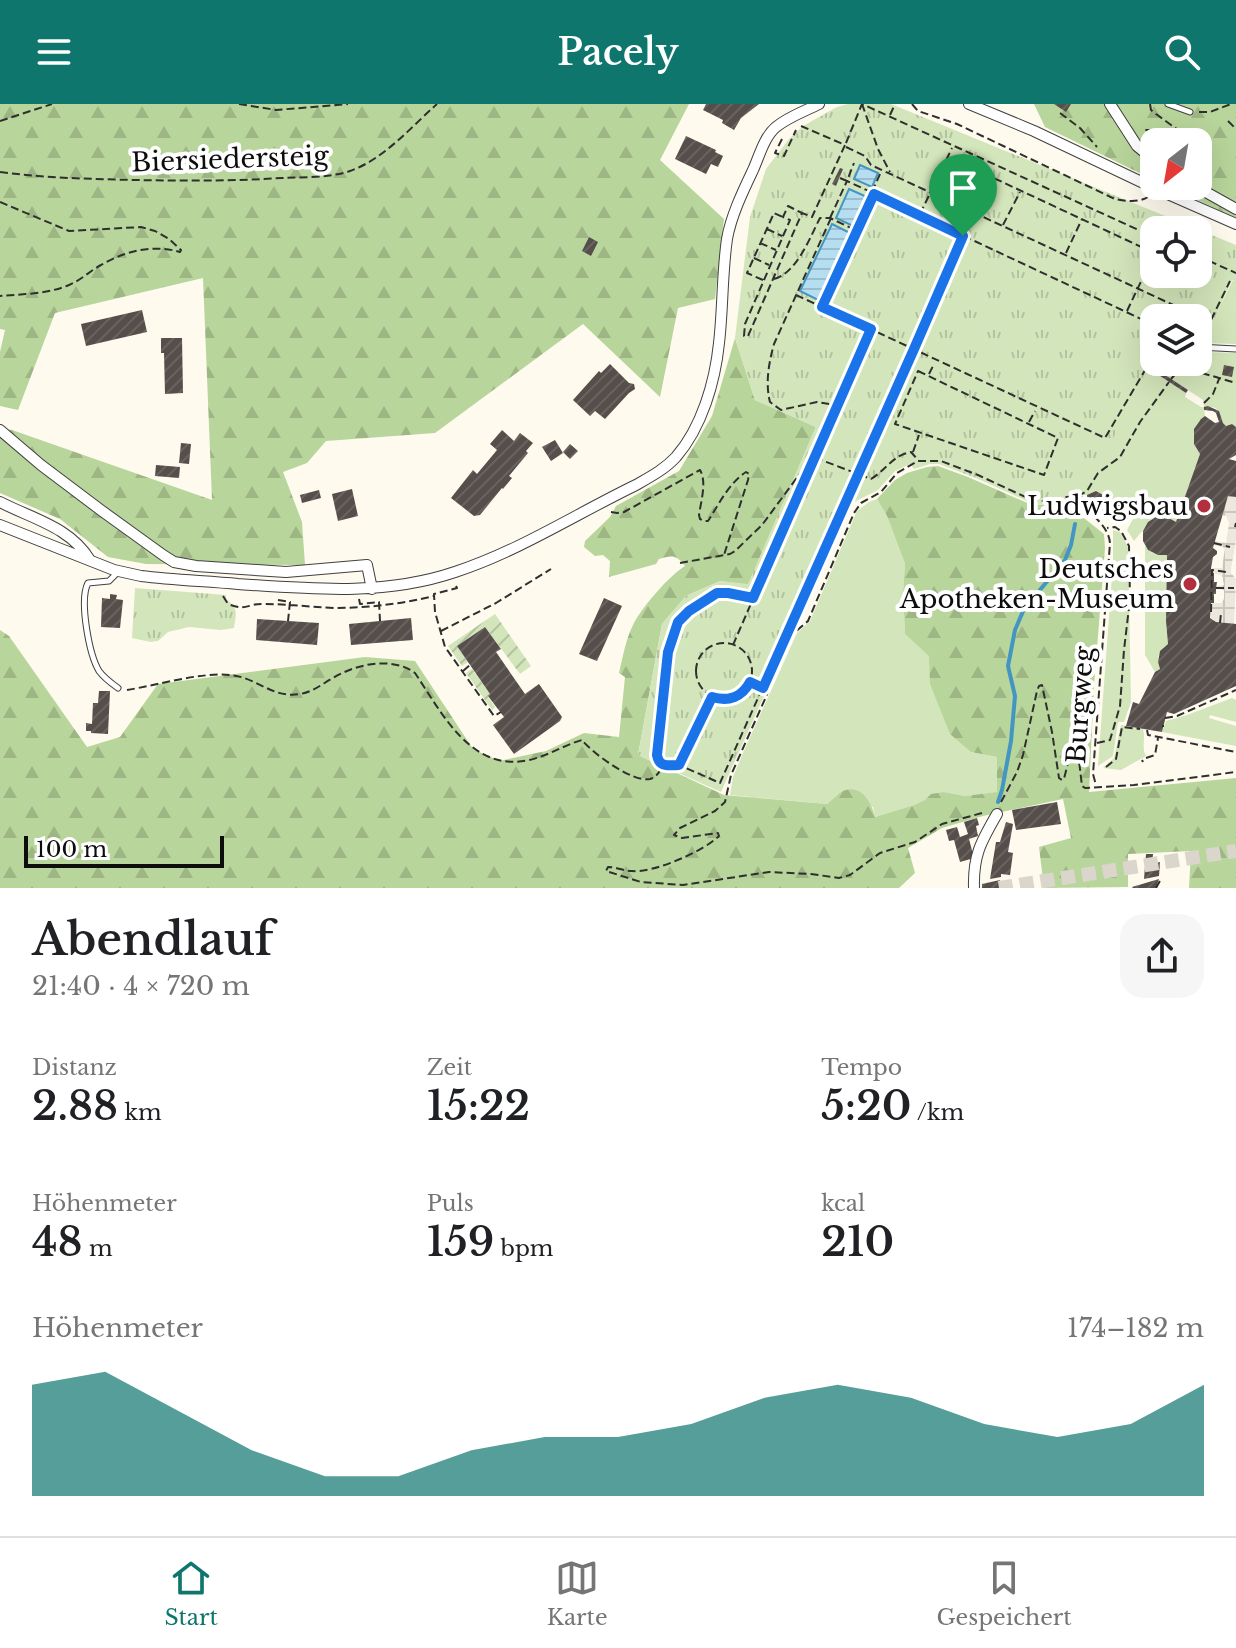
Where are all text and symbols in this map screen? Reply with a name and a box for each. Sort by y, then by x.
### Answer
icon: menu [32,30,76,74]
text: Pacely [557,30,679,75]
icon: search [1160,30,1204,74]
north arrow [1140,128,1212,200]
map controls [1140,128,1212,376]
street label: Biersiedersteig [131,140,330,178]
pin [929,154,997,236]
icon: arrive [941,166,985,210]
button: locate [1140,216,1212,288]
button: layers [1140,304,1212,376]
place label: Ludwigsbau [1027,490,1188,522]
marker: Ludwigsbau [1195,497,1213,515]
place label: Deutsches Apotheken-Museum [899,553,1174,615]
marker: Deutsches Apotheken-Museum [1181,575,1199,593]
street label: Burgweg [1060,645,1100,765]
scale bar [24,832,224,868]
text: 100 m [36,836,107,863]
text: Abendlauf [32,912,274,967]
button: share [1120,914,1204,998]
text: 21:40 · 4 × 720 m [32,970,250,1002]
text: Distanz [32,1054,117,1081]
text: Zeit [427,1054,472,1081]
text: Tempo [821,1054,902,1081]
text: 2.88 [32,1081,118,1131]
text: 15:22 [427,1081,530,1131]
text: 5:20 [821,1081,911,1131]
text: km [118,1099,162,1126]
text: /km [911,1099,964,1126]
text: Höhenmeter [32,1190,177,1217]
text: Puls [427,1190,474,1217]
text: kcal [821,1190,865,1217]
text: 48 [32,1217,83,1267]
text: 159 [427,1217,494,1267]
text: 210 [821,1217,894,1267]
text: m [83,1235,113,1262]
text: bpm [494,1235,553,1262]
text: Höhenmeter [32,1312,203,1344]
text: 174–182 m [1067,1312,1204,1344]
tab: Start [164,1556,218,1631]
tab: Karte [547,1556,608,1631]
tab: Gespeichert [936,1556,1072,1631]

